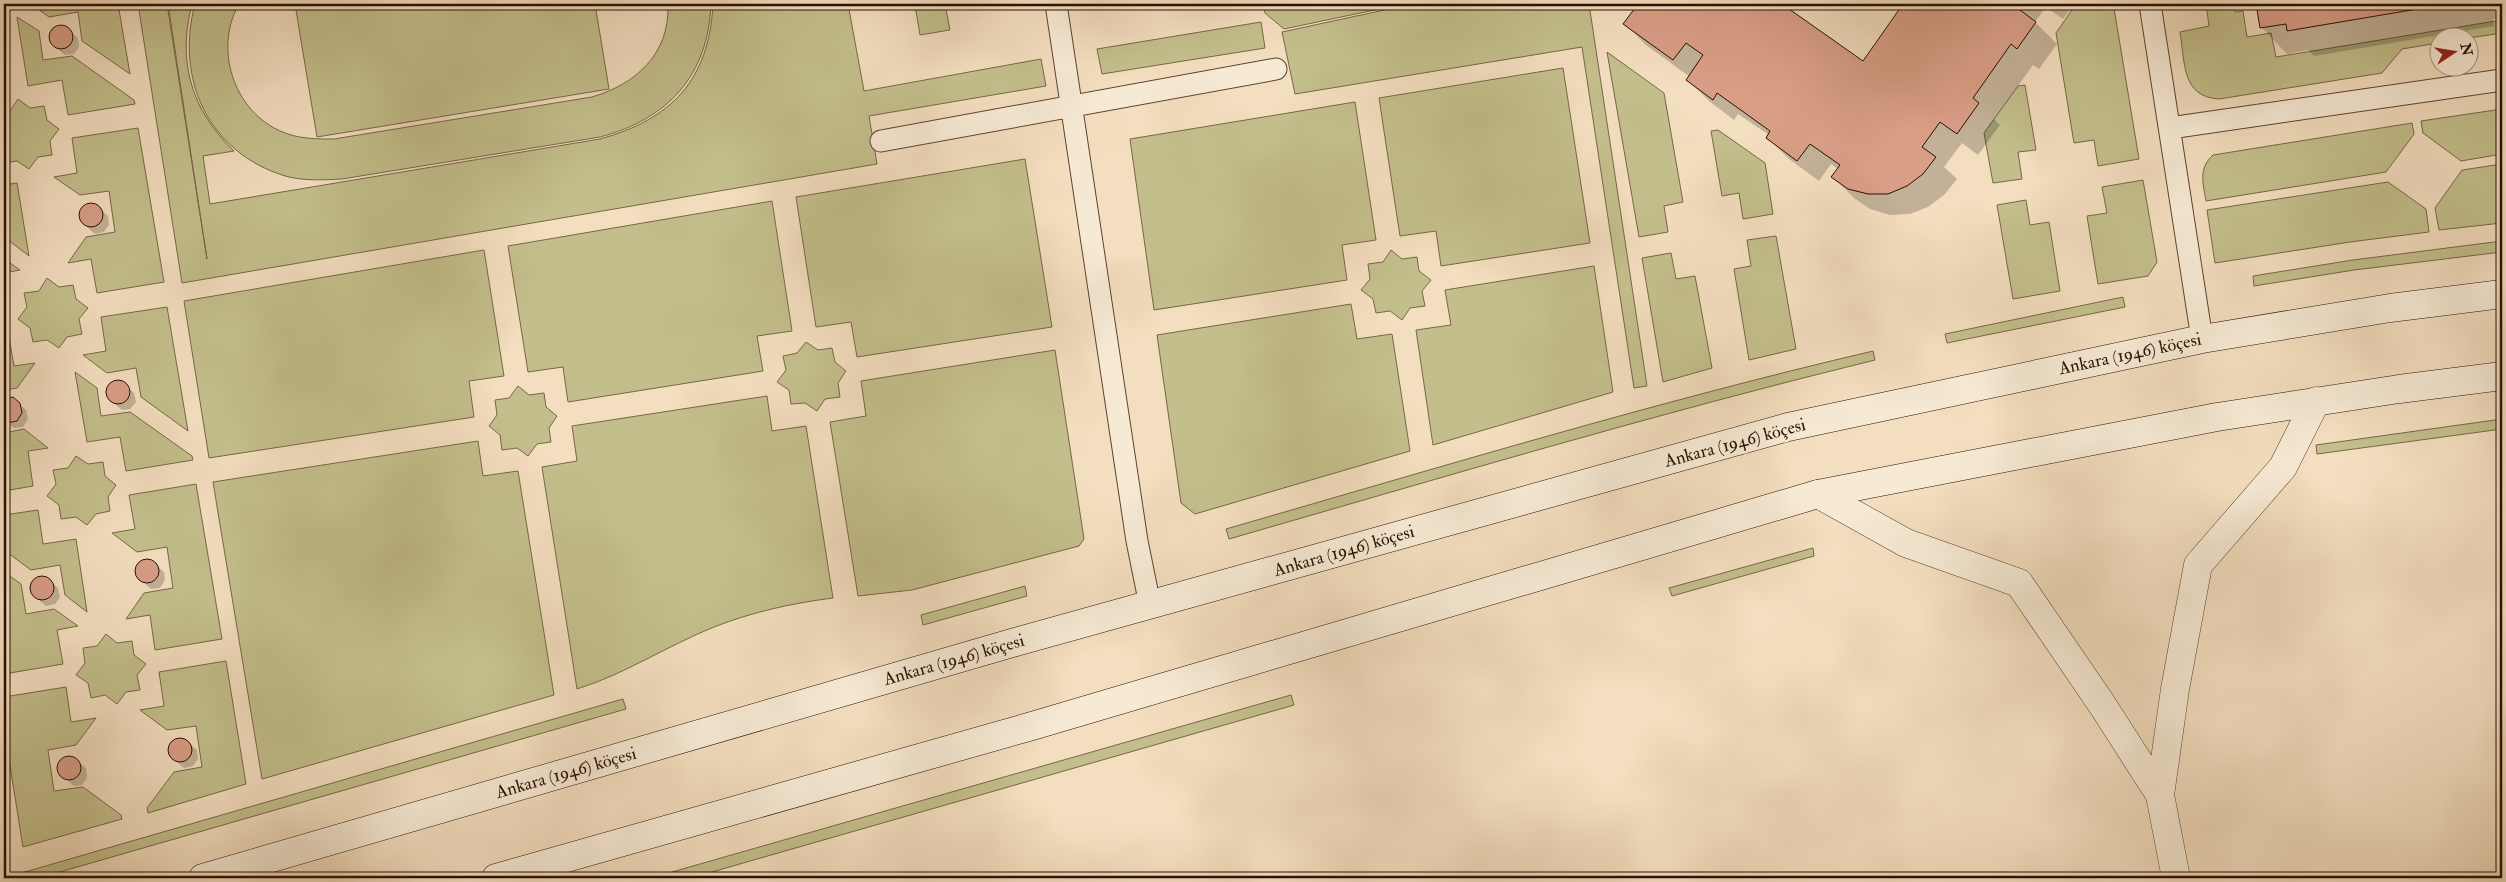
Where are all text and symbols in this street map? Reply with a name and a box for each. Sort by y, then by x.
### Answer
north arrow [2428,28,2478,78]
text: N [2456,41,2476,58]
street label: Ankara (1946) köçesi [2056,328,2204,381]
street label: Ankara (1946) köçesi [1661,413,1808,473]
street label: Ankara (1946) köçesi [1270,520,1417,582]
street label: Ankara (1946) köçesi [880,629,1027,691]
street label: Ankara (1946) köçesi [492,742,639,804]

